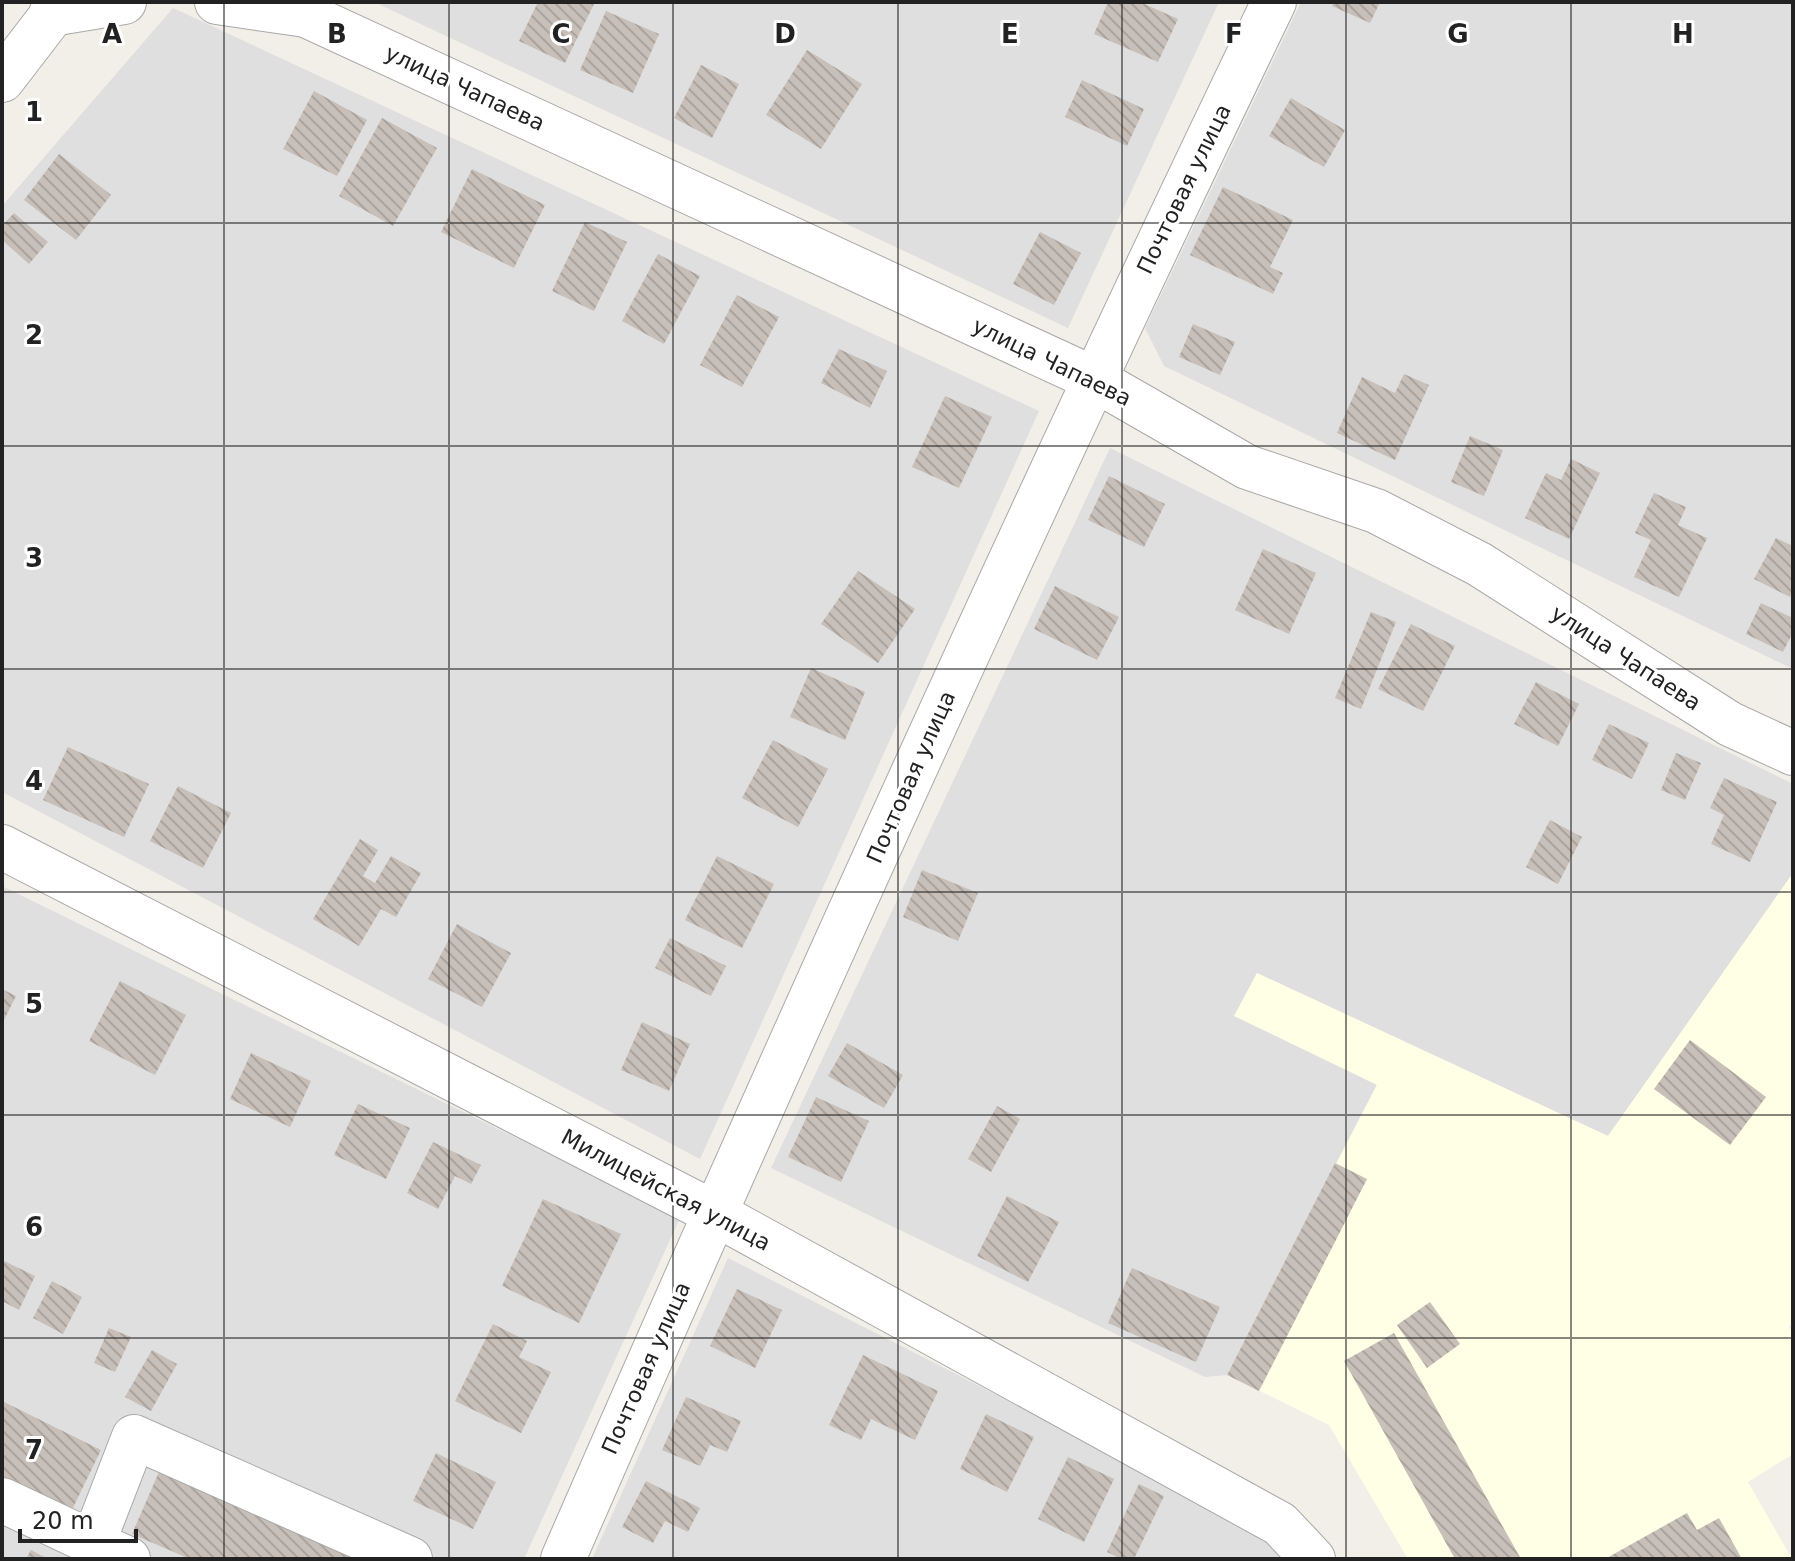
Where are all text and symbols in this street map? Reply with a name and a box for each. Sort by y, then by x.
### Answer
text: A [102,19,122,49]
text: B [327,19,347,49]
text: C [551,19,571,49]
text: D [774,19,796,49]
text: E [1001,19,1019,49]
text: F [1225,19,1243,49]
text: G [1447,19,1469,49]
text: H [1672,19,1694,49]
street label: улица Чапаева [381,40,549,136]
text: 1 [25,97,43,127]
street label: Почтовая улица [1132,100,1236,278]
street label: улица Чапаева [969,313,1135,411]
text: 2 [25,320,43,350]
text: 3 [25,543,43,573]
street label: улица Чапаева [1547,600,1705,716]
street label: Почтовая улица [862,687,960,867]
text: 4 [25,766,43,796]
text: 5 [25,989,43,1019]
street label: Милицейская улица [557,1124,775,1256]
text: 6 [25,1212,43,1242]
street label: Почтовая улица [597,1278,695,1458]
text: 7 [25,1435,43,1465]
scale bar [20,1493,136,1543]
text: 20 m [32,1507,94,1535]

